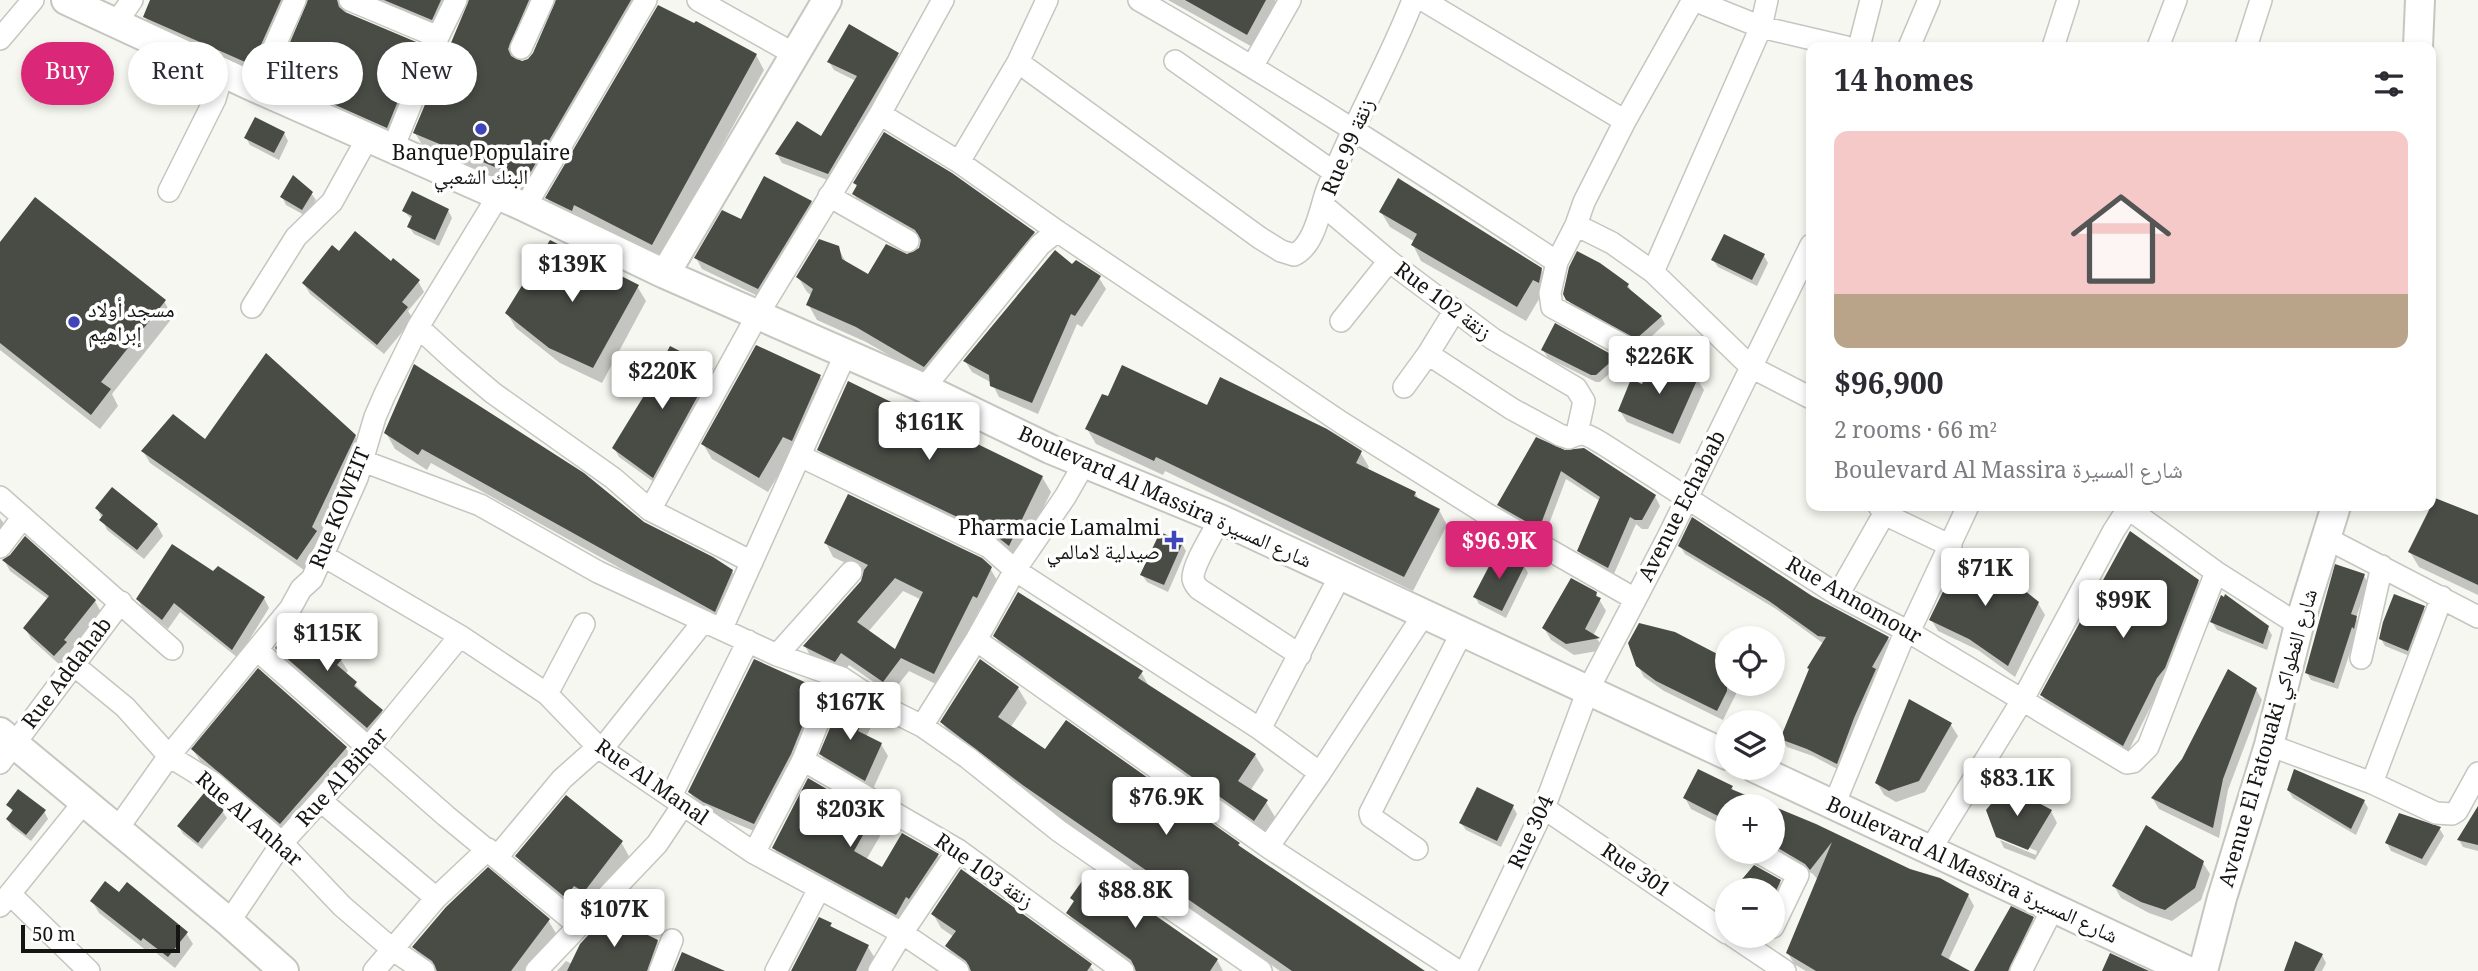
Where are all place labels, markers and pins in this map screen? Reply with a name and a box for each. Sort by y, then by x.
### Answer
marker: Banque Populaire البنك الشعبي [473,121,489,137]
place label: Banque Populaire البنك الشعبي [392,138,570,197]
pin: $139K [523,244,621,304]
place label: مسجد أولاد إبراهيم [88,295,174,354]
marker: مسجد أولاد إبراهيم [66,314,82,330]
pin: $226K [1610,336,1708,396]
pin: $220K [613,352,711,411]
pin: $161K [880,402,978,462]
place label: Pharmacie Lamalmi صيدلية لامالمي [958,513,1160,572]
pin: $96.9K [1442,522,1556,581]
marker: Pharmacie Lamalmi صيدلية لامالمي [1166,532,1182,548]
pin: $71K [1944,548,2026,608]
pin: $99K [2082,580,2164,640]
pin: $115K [278,614,376,673]
pin: $167K [801,682,899,742]
pin: $83.1K [1960,758,2074,818]
pin: $76.9K [1109,778,1223,837]
pin: $203K [801,790,899,849]
pin: $88.8K [1078,870,1192,930]
pin: $107K [565,890,663,949]

